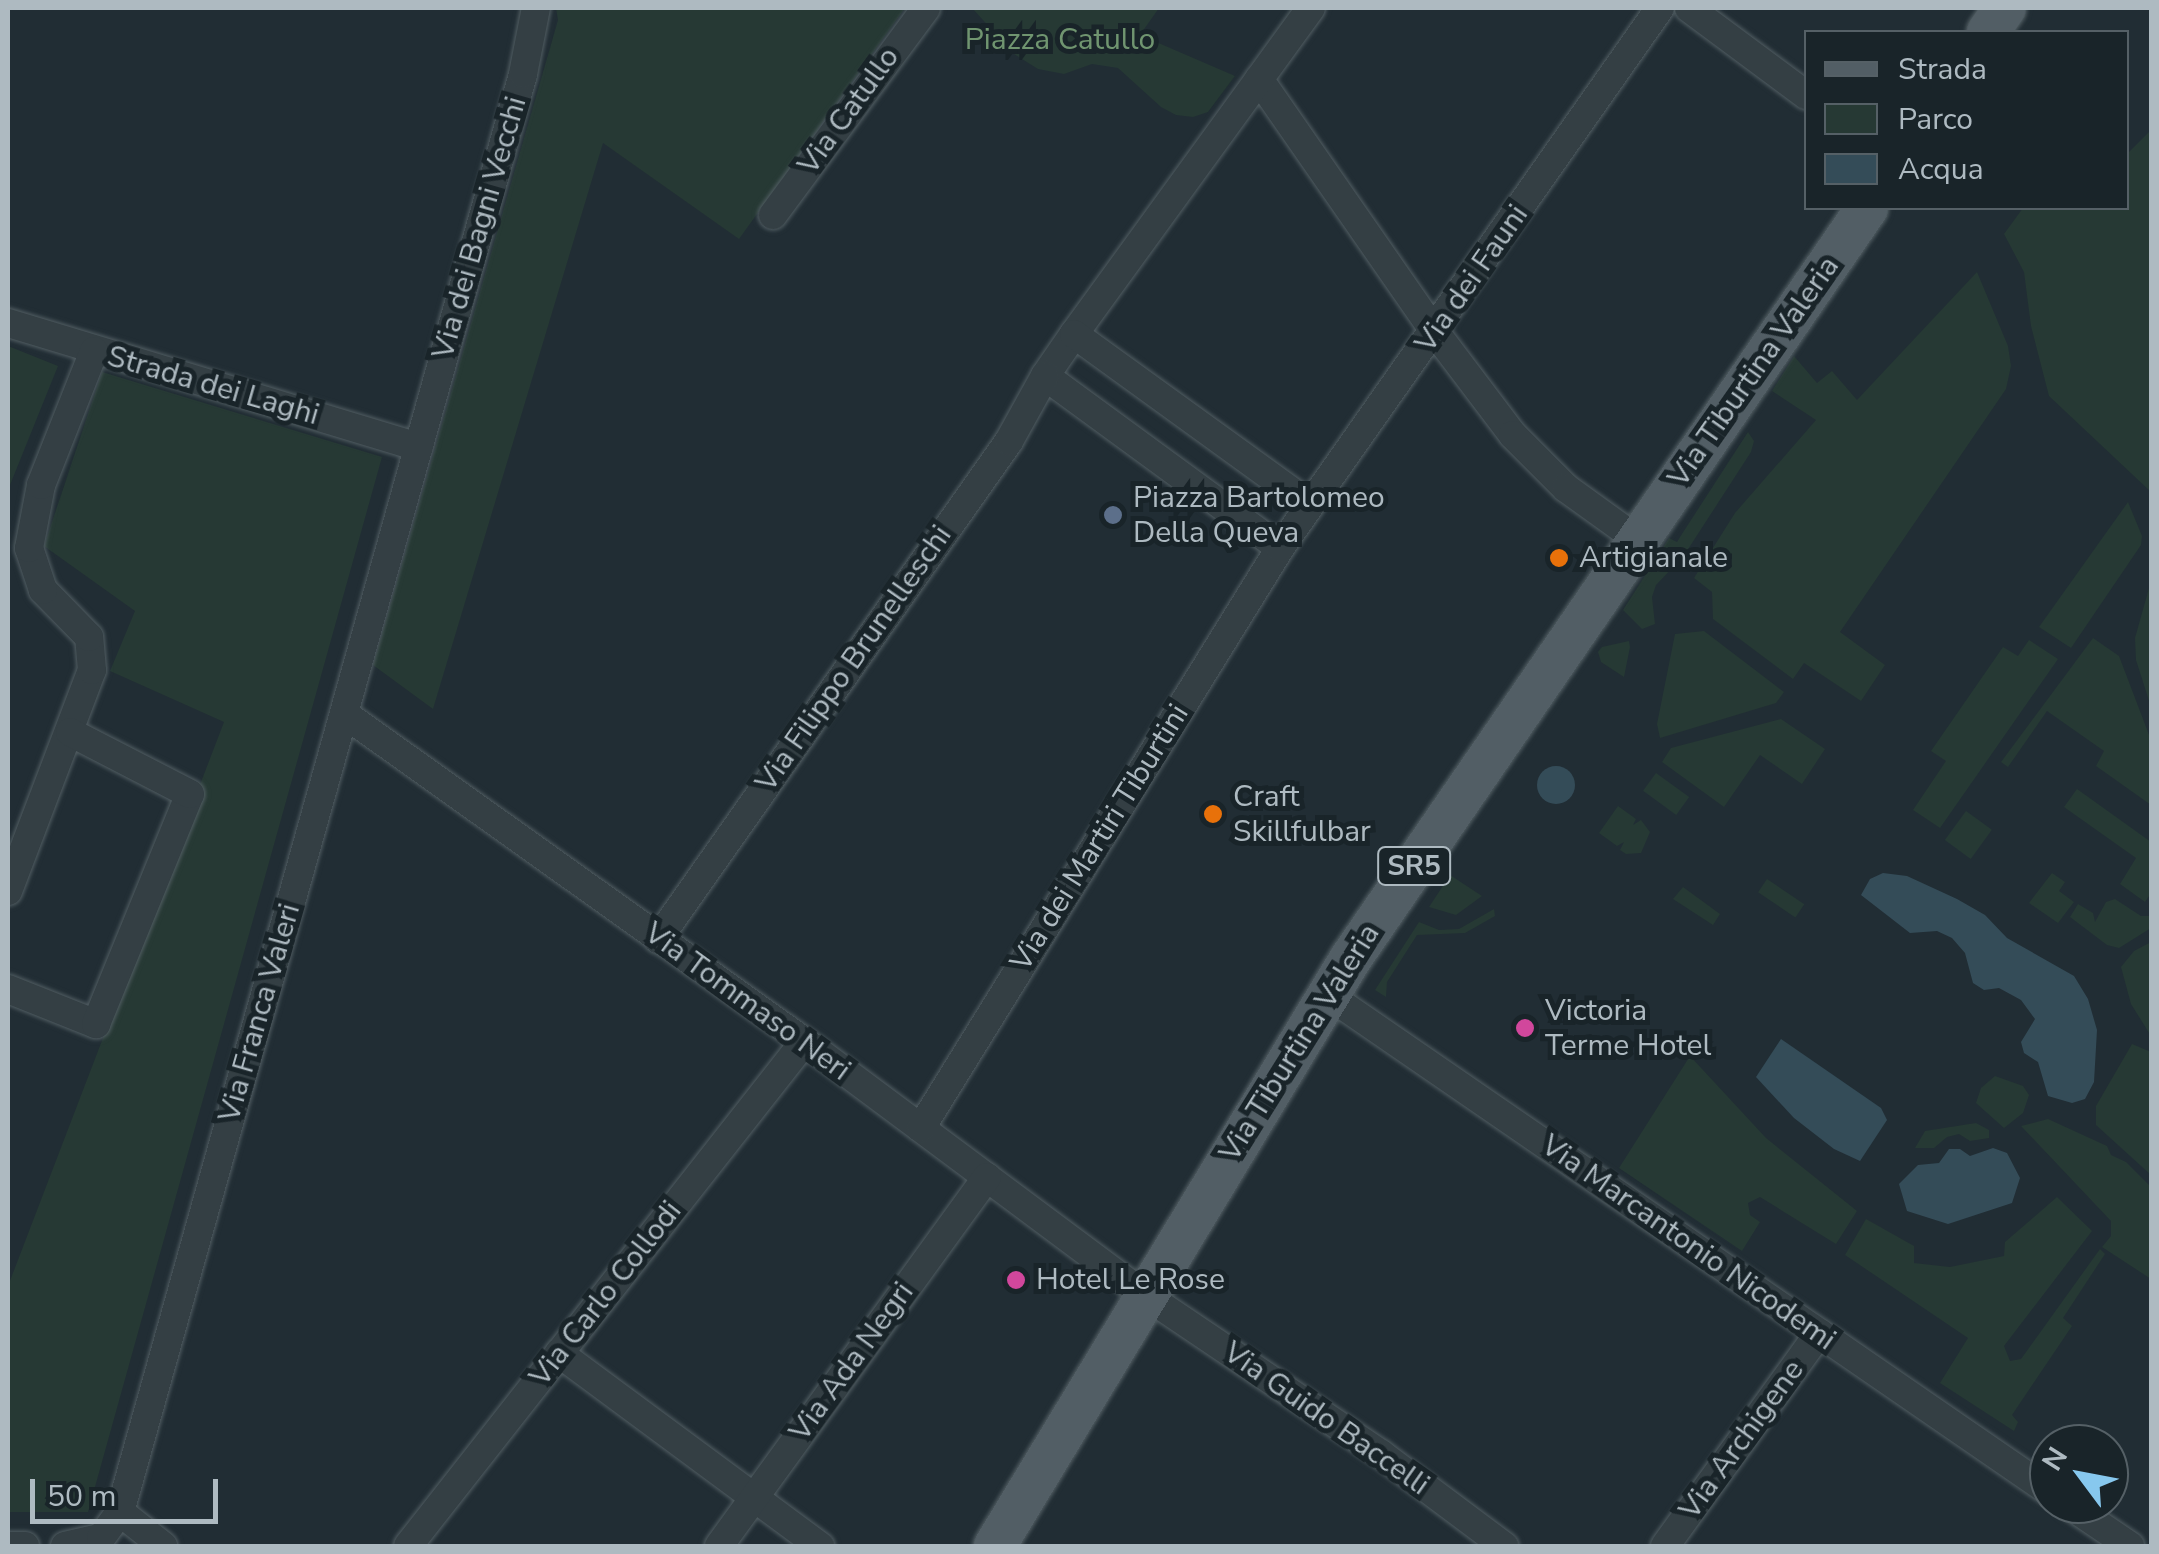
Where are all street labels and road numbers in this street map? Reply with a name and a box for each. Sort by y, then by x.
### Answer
street label: Via Catullo [791,40,907,182]
street label: Via dei Bagni Vecchi [425,93,535,363]
street label: Via dei Fauni [1408,198,1536,360]
street label: Via Tiburtina Valeria [1661,250,1847,494]
street label: Strada dei Laghi [103,339,323,433]
street label: Via Filippo Brunelleschi [748,519,960,799]
street label: Via dei Martiri Tiburtini [1003,698,1197,978]
road number: SR5 [1376,843,1452,889]
street label: Via Franca Valeri [212,900,308,1126]
street label: Via Tommaso Neri [637,915,857,1089]
street label: Via Tiburtina Valeria [1212,918,1388,1168]
street label: Via Marcantonio Nicodemi [1534,1128,1842,1358]
street label: Via Carlo Collodi [522,1194,690,1394]
street label: Via Ada Negri [782,1276,922,1448]
street label: Via Guido Baccelli [1216,1335,1436,1503]
street label: Via Archigene [1672,1353,1812,1527]

